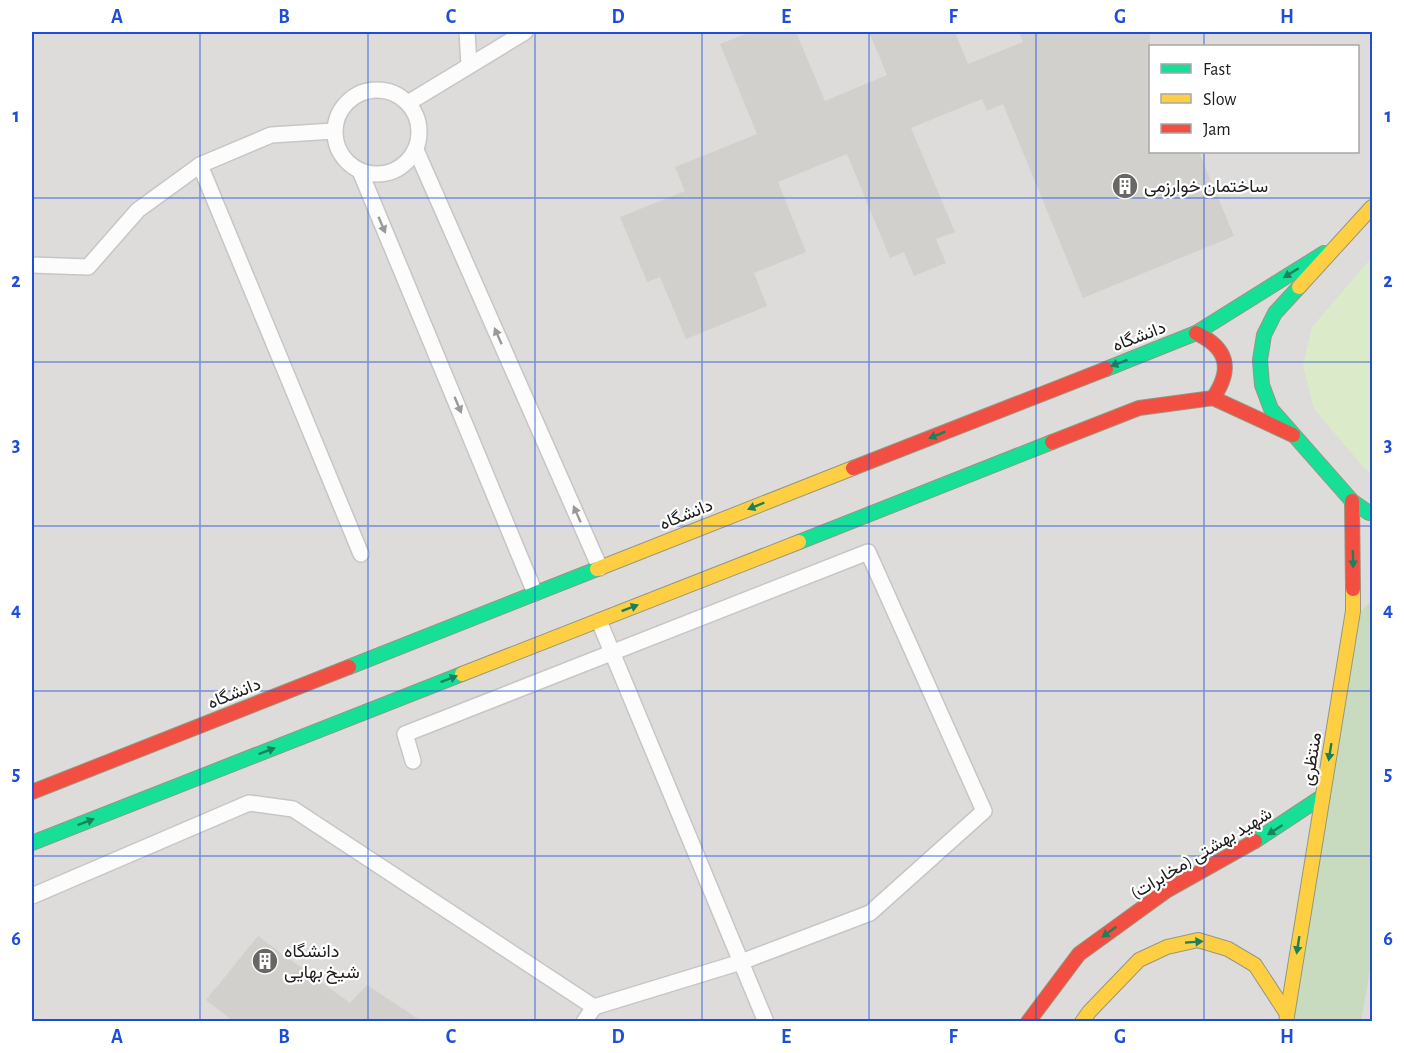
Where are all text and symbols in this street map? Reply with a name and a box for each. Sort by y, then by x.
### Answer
text: A [111,7,123,27]
text: B [278,7,290,27]
text: C [446,7,457,27]
text: D [611,7,625,27]
text: E [781,7,791,27]
text: F [948,7,958,27]
text: G [1114,7,1126,27]
text: H [1280,7,1294,27]
legend [1149,45,1359,153]
text: Fast [1203,61,1231,79]
text: Slow [1203,91,1236,109]
text: 1 [12,106,20,126]
text: 1 [1384,106,1392,126]
text: Jam [1203,121,1231,139]
building icon: ساختمان خوارزمی [1110,171,1140,201]
place label: ساختمان خوارزمی [1144,178,1268,197]
one-way arrow [377,216,387,234]
one-way arrow [1283,268,1299,279]
text: 2 [11,271,21,291]
text: 2 [1383,271,1393,291]
street label: دانشگاه [1110,318,1168,355]
one-way arrow [493,326,503,344]
one-way arrow [1109,358,1127,368]
one-way arrow [453,396,462,413]
one-way arrow [928,430,946,440]
text: 3 [12,435,20,455]
text: 3 [1384,435,1392,455]
street label: دانشگاه [657,495,715,534]
one-way arrow [747,502,765,511]
one-way arrow [572,505,581,523]
one-way arrow [1348,550,1358,569]
text: 4 [11,600,21,620]
text: 4 [1383,600,1393,620]
one-way arrow [622,603,640,613]
street label: دانشگاه [205,674,263,713]
one-way arrow [440,674,458,684]
street label: منتظری [1299,731,1326,787]
one-way arrow [1325,743,1334,762]
one-way arrow [259,745,277,755]
text: 5 [12,764,20,784]
text: 5 [1384,764,1392,784]
street label: شهید بهشتی (مخابرات) [1128,805,1276,904]
one-way arrow [77,817,95,826]
one-way arrow [1266,824,1283,835]
one-way arrow [1102,926,1118,938]
text: 6 [11,929,21,949]
text: 6 [1383,929,1393,949]
one-way arrow [1294,936,1303,955]
one-way arrow [1185,937,1204,947]
place label: دانشگاه شیخ بهایی [284,942,360,984]
building icon: دانشگاه شیخ بهایی [250,946,280,976]
text: A [111,1027,123,1047]
text: B [278,1027,290,1047]
text: C [446,1027,457,1047]
text: D [611,1027,625,1047]
text: E [781,1027,791,1047]
text: F [948,1027,958,1047]
text: G [1114,1027,1126,1047]
text: H [1280,1027,1294,1047]

